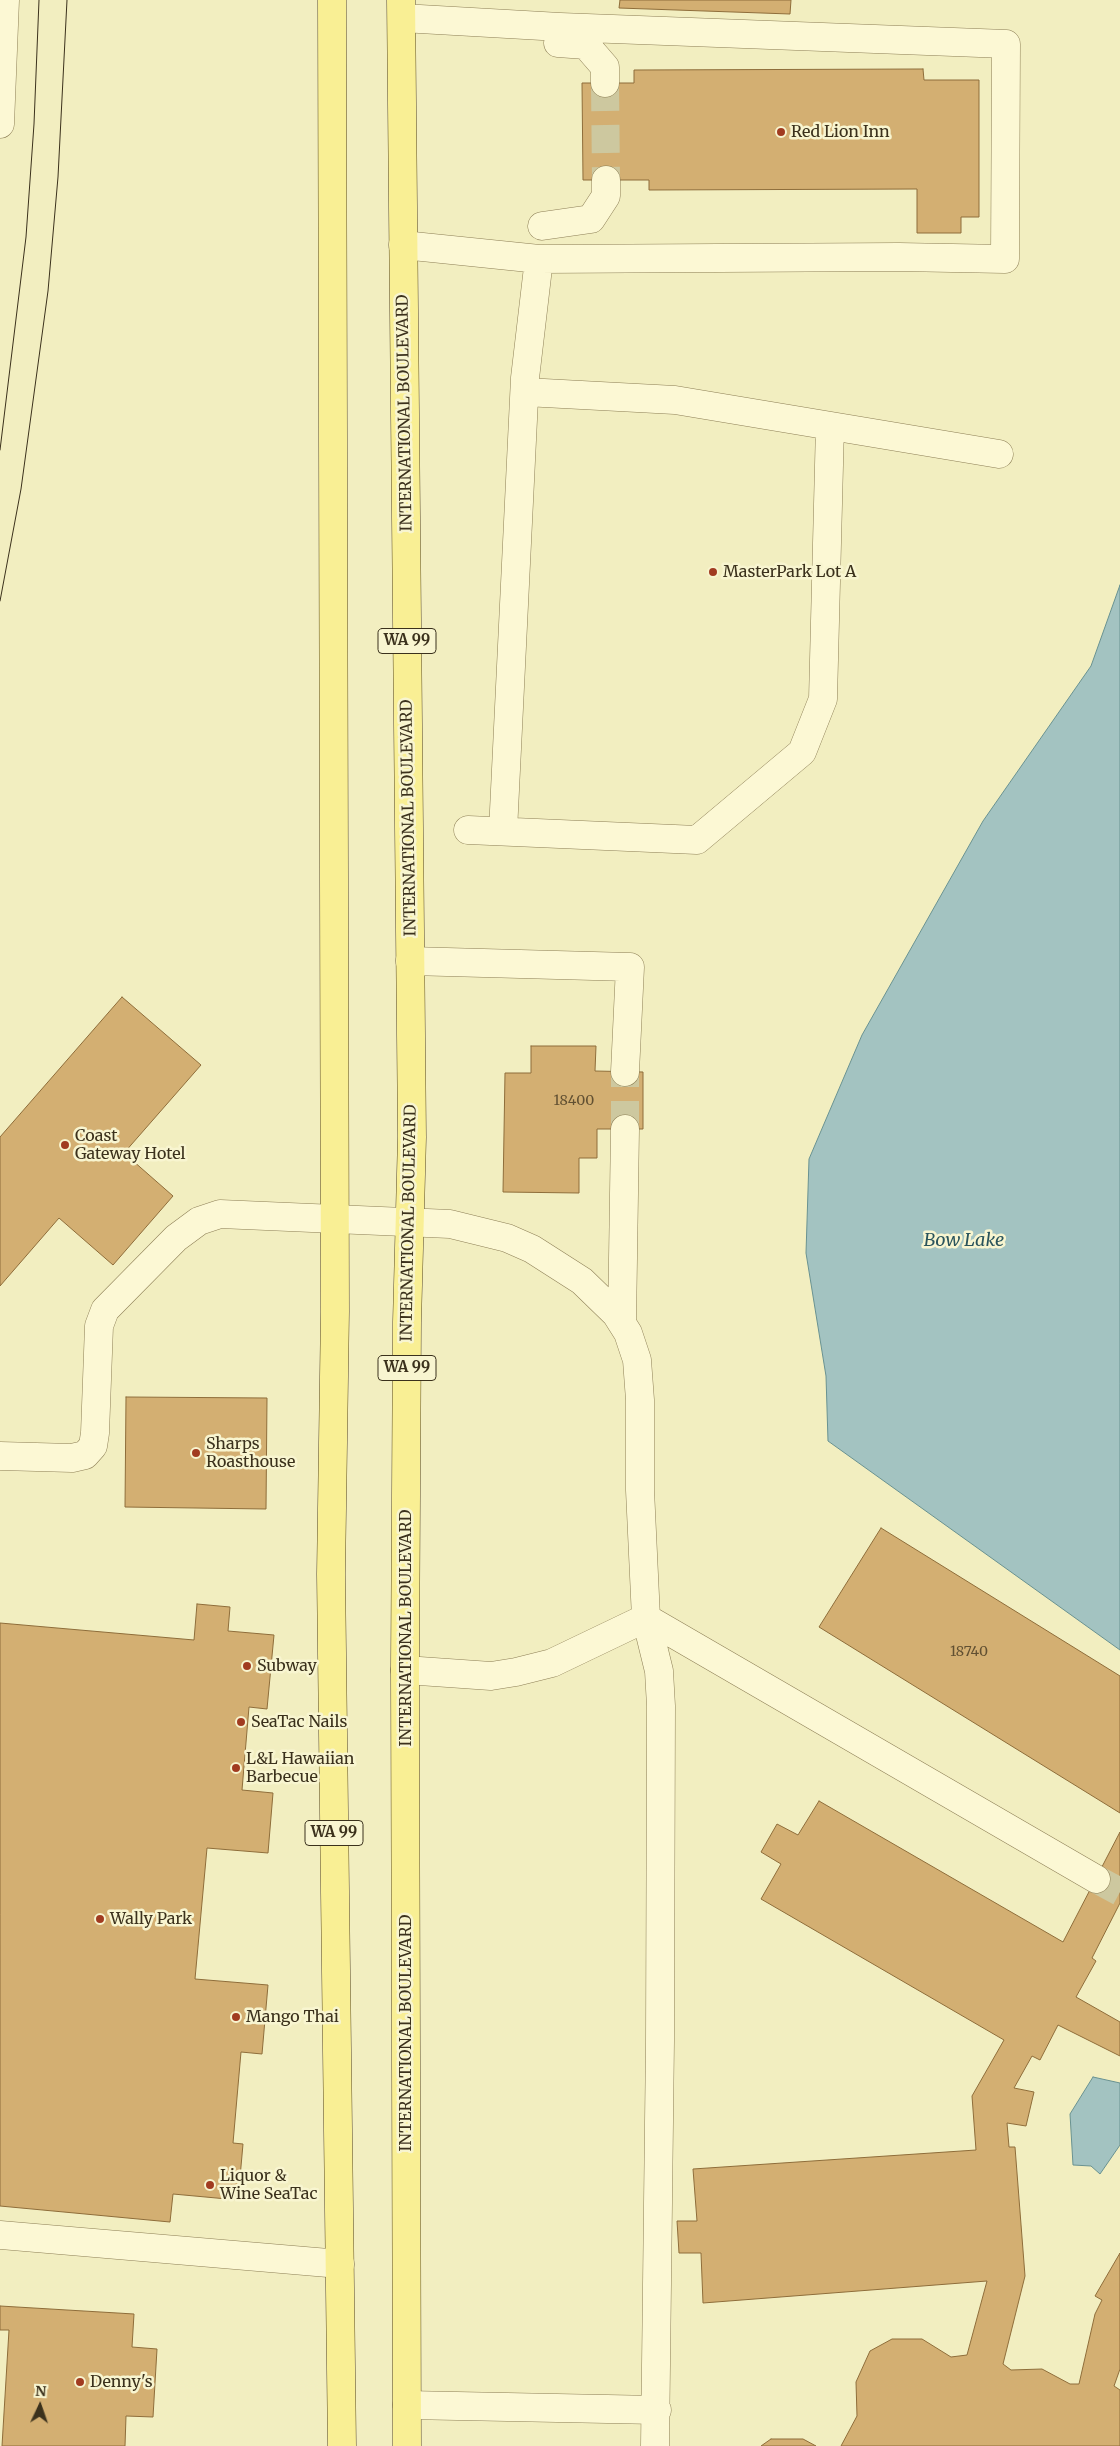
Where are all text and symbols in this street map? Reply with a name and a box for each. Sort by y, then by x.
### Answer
place label: Red Lion Inn [791,122,890,142]
marker: Red Lion Inn [775,126,787,138]
street label: INTERNATIONAL BOULEVARD [393,294,417,532]
place label: MasterPark Lot A [723,562,856,582]
marker: MasterPark Lot A [707,566,719,578]
road number: WA 99 [378,628,436,654]
street label: INTERNATIONAL BOULEVARD [397,699,421,937]
house number: 18400 [554,1093,594,1109]
street label: INTERNATIONAL BOULEVARD [397,1104,421,1342]
place label: Coast Gateway Hotel [75,1126,185,1164]
marker: Coast Gateway Hotel [59,1139,71,1151]
water label: Bow Lake [924,1230,1004,1252]
road number: WA 99 [378,1356,436,1380]
place label: Sharps Roasthouse [206,1434,295,1472]
marker: Sharps Roasthouse [190,1447,202,1459]
street label: INTERNATIONAL BOULEVARD [396,1509,416,1747]
house number: 18740 [950,1644,988,1660]
place label: Subway [257,1656,317,1676]
marker: Subway [241,1660,253,1672]
place label: SeaTac Nails [251,1712,347,1732]
marker: SeaTac Nails [235,1716,247,1728]
place label: L&L Hawaiian Barbecue [246,1749,354,1787]
marker: L&L Hawaiian Barbecue [230,1762,242,1774]
road number: WA 99 [305,1820,363,1846]
place label: Wally Park [110,1909,192,1929]
marker: Wally Park [94,1913,106,1925]
street label: INTERNATIONAL BOULEVARD [396,1914,416,2152]
place label: Mango Thai [246,2007,339,2027]
marker: Mango Thai [230,2011,242,2023]
place label: Liquor & Wine SeaTac [220,2166,318,2204]
marker: Liquor & Wine SeaTac [204,2179,216,2191]
place label: Denny's [90,2372,153,2392]
marker: Denny's [74,2376,86,2388]
north arrow [15,2381,65,2431]
text: N [35,2382,47,2400]

